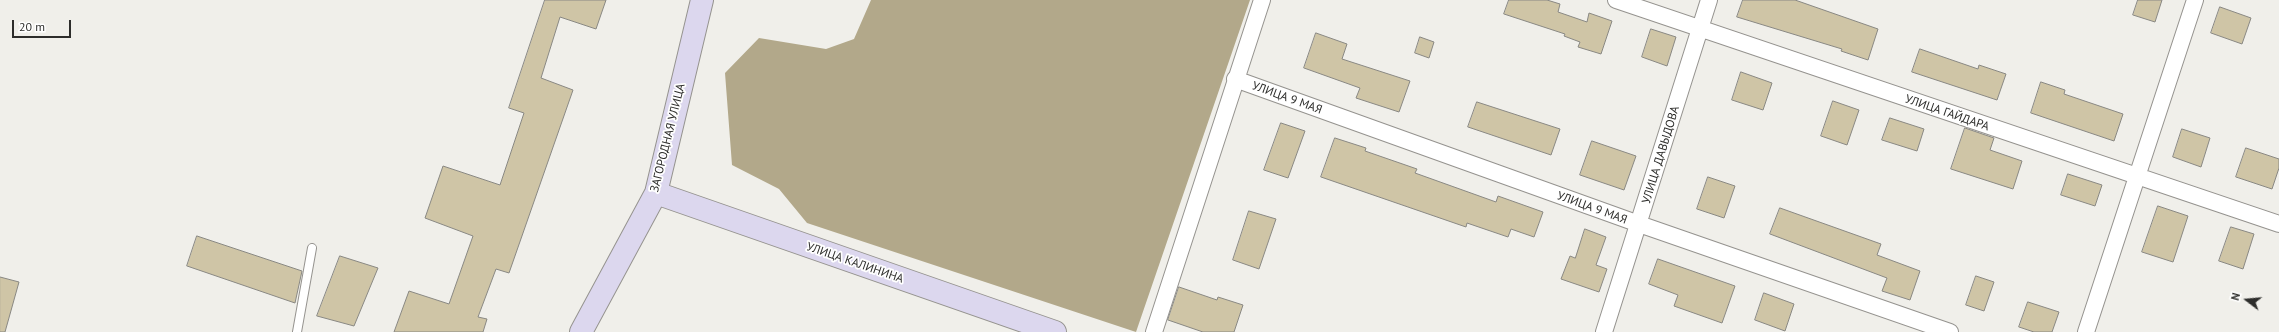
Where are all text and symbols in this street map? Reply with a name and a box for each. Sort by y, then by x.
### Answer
scale bar [14,12,73,38]
text: 20 m [19,19,45,34]
street label: УЛИЦА 9 МАЯ [1250,79,1324,117]
street label: ЗАГОРОДНАЯ УЛИЦА [648,82,688,194]
street label: УЛИЦА ГАЙДАРА [1903,92,1991,134]
street label: УЛИЦА ДАВЫДОВА [1639,104,1683,206]
street label: УЛИЦА 9 МАЯ [1555,189,1629,227]
street label: УЛИЦА КАЛИНИНА [805,240,905,286]
north arrow [2227,280,2267,320]
text: N [2228,291,2243,302]

